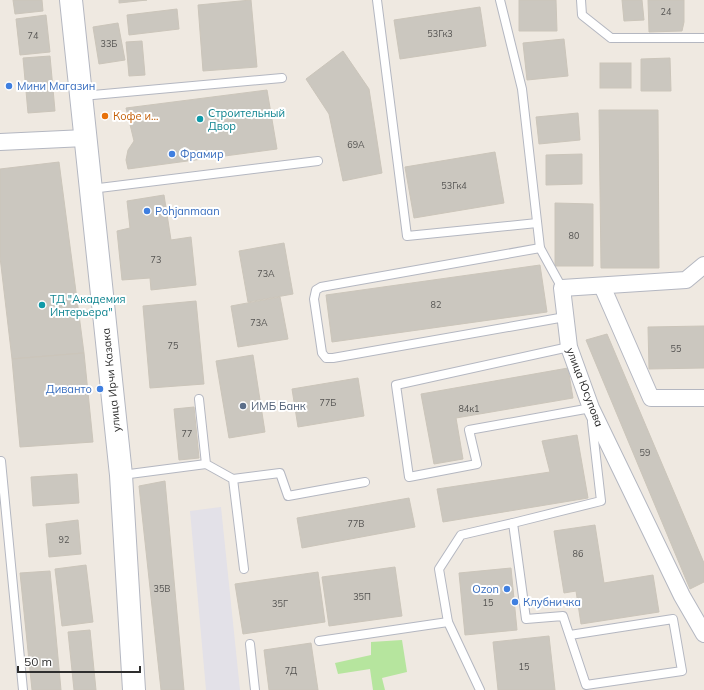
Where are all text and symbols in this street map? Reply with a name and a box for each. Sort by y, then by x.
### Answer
house number: 24 [661,6,672,17]
house number: 53Гк3 [427,28,453,39]
house number: 74 [28,30,39,41]
house number: 33Б [101,38,117,49]
place label: Мини Магазин [17,79,95,93]
marker: Мини Магазин [4,81,14,91]
place label: Строительный Двор [208,106,285,133]
place label: Кофе и... [113,109,159,123]
marker: Кофе и... [100,111,110,121]
marker: Строительный Двор [195,114,205,124]
house number: 69А [347,139,365,150]
place label: Фрамир [180,147,224,161]
marker: Фрамир [167,149,177,159]
house number: 53Гк4 [441,180,467,191]
place label: Pohjanmaan [155,204,220,218]
marker: Pohjanmaan [142,206,152,216]
house number: 80 [569,230,579,241]
house number: 73 [151,254,161,265]
house number: 73А [257,268,275,279]
place label: ТД "Академия Интерьера" [50,292,126,319]
house number: 82 [431,299,441,310]
marker: ТД "Академия Интерьера" [37,300,47,310]
house number: 73А [250,317,268,328]
street label: улица Ирчи Казака [99,327,123,433]
house number: 75 [168,340,179,351]
house number: 55 [671,343,682,354]
street label: улица Юсупова [563,345,607,429]
place label: Диванто [46,382,92,396]
marker: Диванто [95,384,105,394]
house number: 77Б [320,397,336,408]
place label: ИМБ Банк [251,399,306,413]
marker: ИМБ Банк [238,401,248,411]
house number: 84к1 [458,403,480,414]
house number: 77 [182,428,192,439]
house number: 59 [640,447,650,458]
house number: 77В [348,518,364,529]
house number: 92 [59,534,69,545]
house number: 86 [573,548,583,559]
place label: Ozon [472,582,499,596]
house number: 35В [154,583,170,594]
marker: Ozon [502,584,512,594]
house number: 35П [353,591,371,602]
place label: Клубничка [523,595,581,609]
house number: 15 [483,597,494,608]
marker: Клубничка [510,597,520,607]
house number: 35Г [272,598,288,609]
scale bar [18,648,140,674]
text: 50 m [24,654,52,669]
house number: 15 [519,661,530,672]
house number: 7Д [285,665,298,676]

